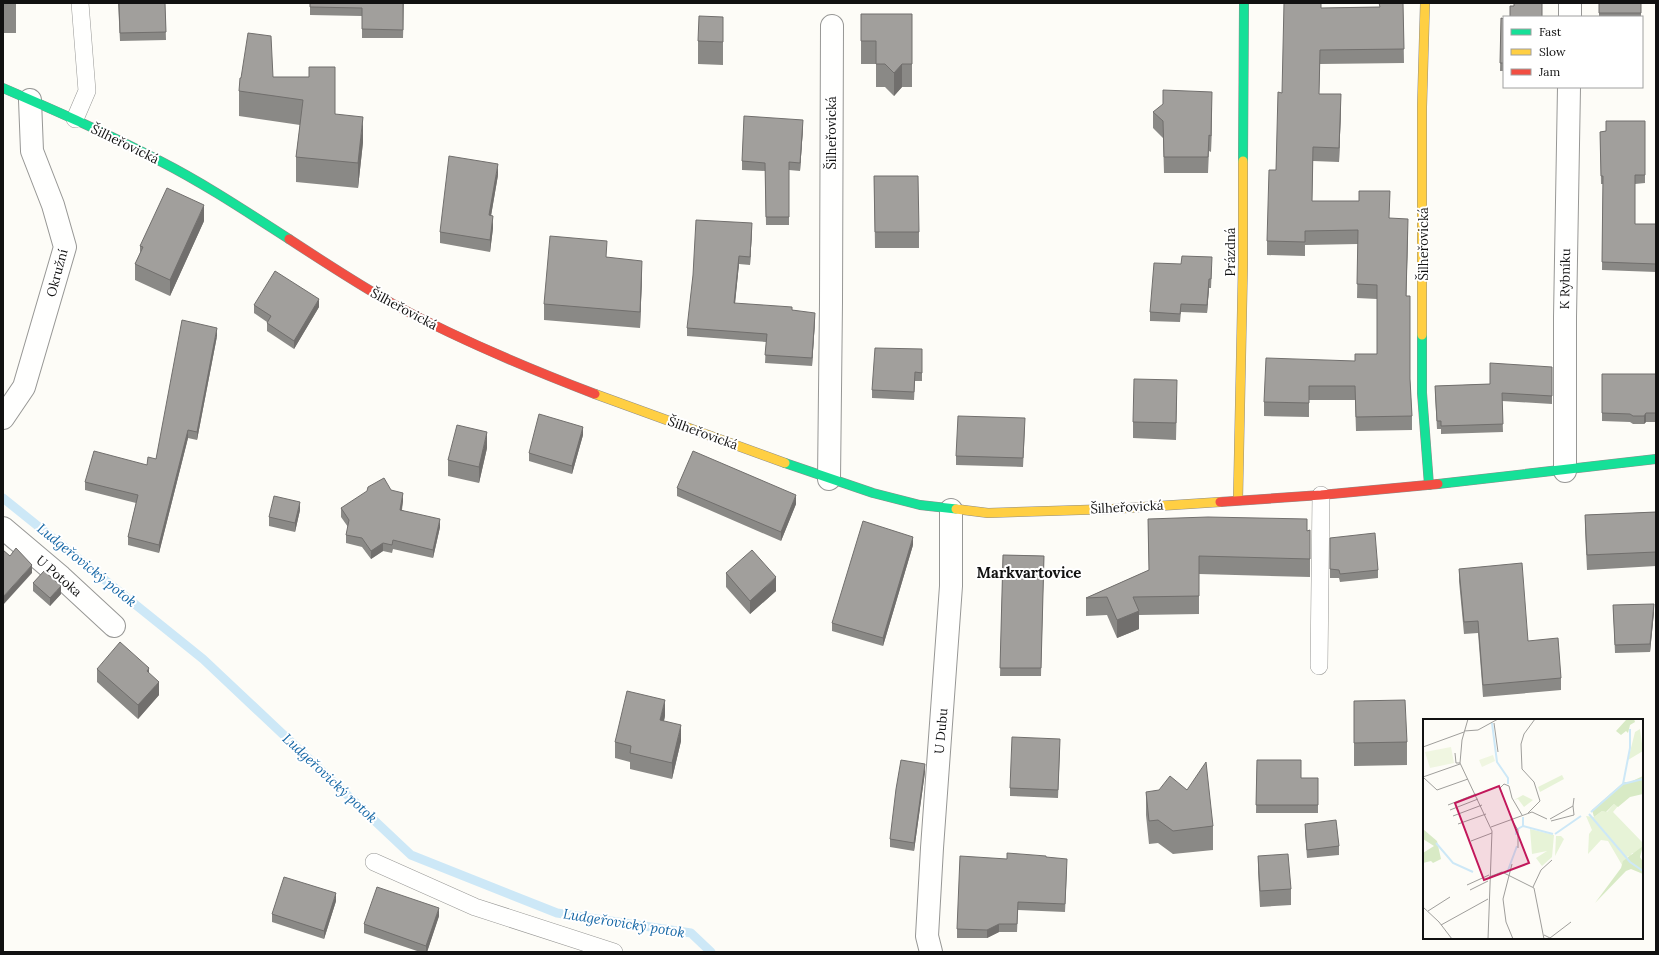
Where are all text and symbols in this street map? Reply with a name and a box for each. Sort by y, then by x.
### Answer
legend [1503,16,1643,88]
text: Fast [1539,24,1562,39]
text: Slow [1539,44,1566,59]
text: Jam [1538,64,1560,79]
street label: Šilheřovická [822,96,840,170]
street label: Šilheřovická [88,119,162,168]
street label: Šilheřovická [1414,207,1432,281]
street label: Prázdná [1222,227,1239,277]
street label: Okružní [42,247,72,299]
street label: K Rybníku [1556,248,1574,310]
street label: Šilheřovická [368,283,441,334]
street label: Šilheřovická [666,412,741,454]
street label: Šilheřovická [1090,496,1164,517]
water label: Ludgeřovický potok [33,519,141,611]
street label: U Potoka [33,552,86,601]
district label: Markvartovice [977,563,1081,582]
street label: U Dubu [931,707,951,755]
inset map [1423,719,1643,939]
water label: Ludgeřovický potok [279,729,381,827]
water label: Ludgeřovický potok [562,904,686,942]

